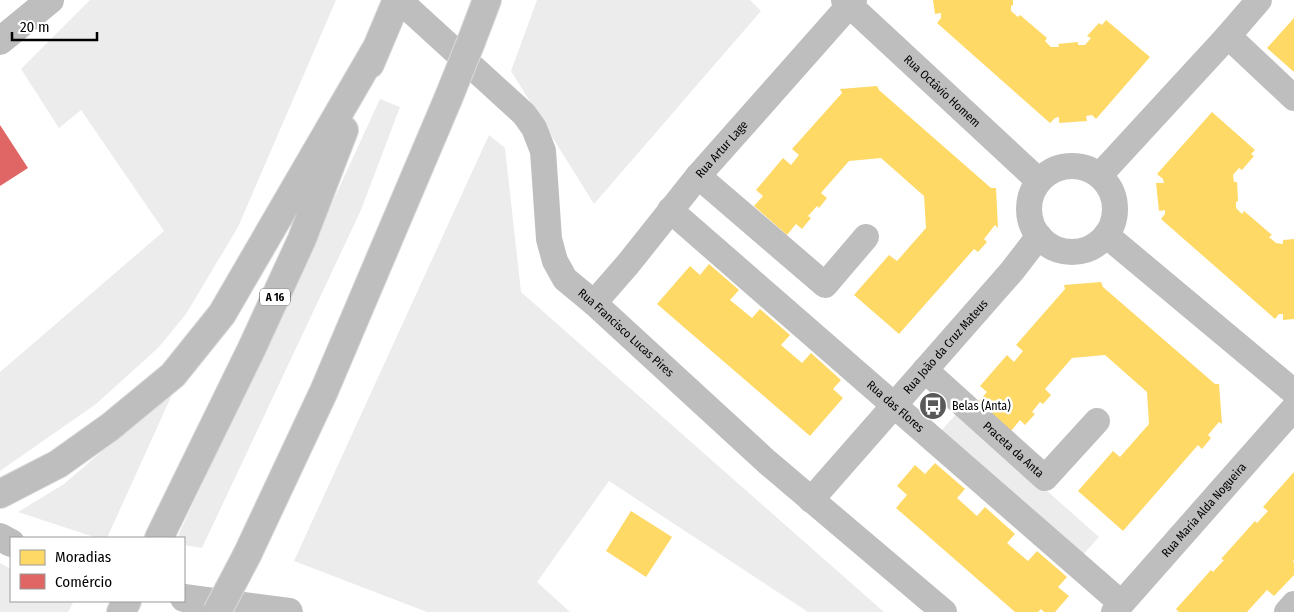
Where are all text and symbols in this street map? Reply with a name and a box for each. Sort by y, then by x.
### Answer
scale bar [12,10,98,42]
text: 20 m [20,18,50,36]
street label: Rua Octávio Homem [901,52,983,130]
street label: Rua Artur Lage [693,118,751,181]
street label: Rua Francisco Lucas Pires [575,286,677,380]
road number: A 16 [260,288,290,306]
street label: Rua João da Cruz Mateus [900,297,991,397]
street label: Rua das Flores [864,378,927,435]
bus stop icon: Belas (Anta) [918,391,948,421]
place label: Belas (Anta) [952,399,1011,413]
street label: Praceta da Anta [980,419,1047,481]
street label: Rua Maria Alda Nogueira [1159,460,1249,560]
legend [10,537,185,602]
text: Moradias [55,548,111,566]
text: Comércio [55,573,112,591]

